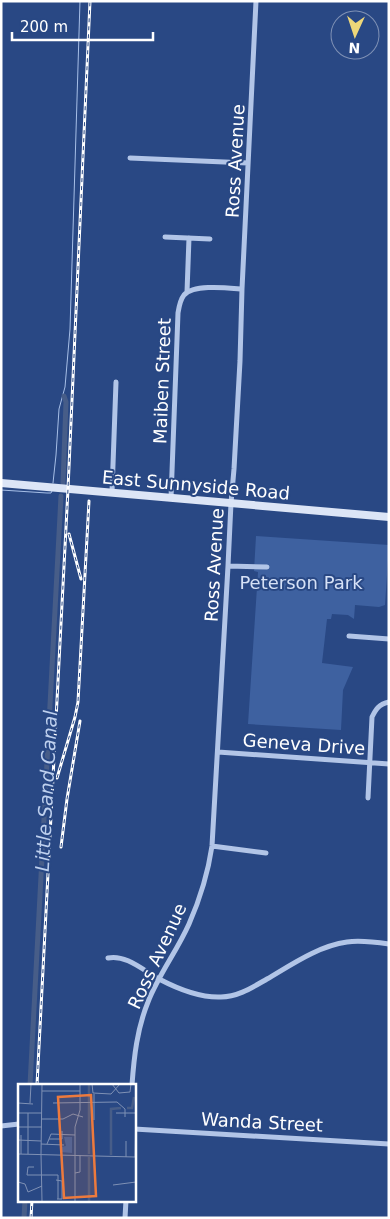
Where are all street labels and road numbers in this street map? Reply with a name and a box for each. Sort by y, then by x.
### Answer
street label: Ross Avenue [222,103,248,219]
street label: Maiben Street [149,318,175,444]
street label: East Sunnyside Road [101,466,291,504]
street label: Ross Avenue [201,507,227,623]
street label: Geneva Drive [242,729,366,759]
street label: Ross Avenue [123,900,191,1012]
street label: Wanda Street [201,1108,323,1136]

